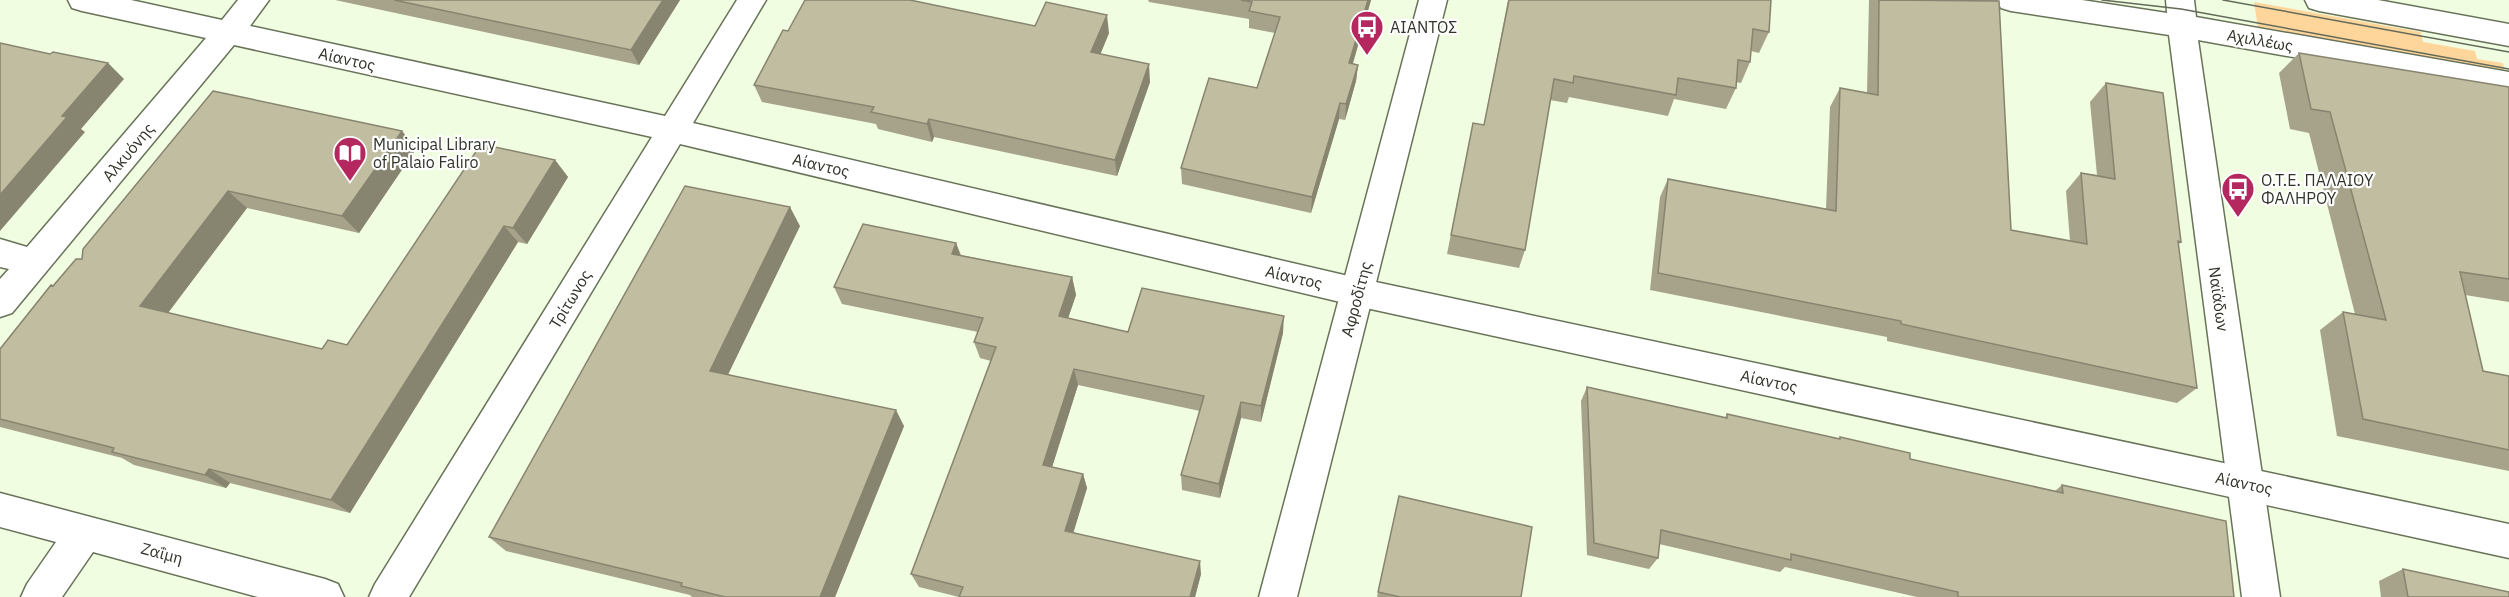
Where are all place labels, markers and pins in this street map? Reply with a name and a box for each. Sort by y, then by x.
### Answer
bus stop icon: ΑΙΑΝΤΟΣ [1349,9,1385,56]
place label: ΑΙΑΝΤΟΣ [1390,17,1457,37]
place label: Municipal Library of Palaio Faliro [373,134,496,172]
library icon: Municipal Library of Palaio Faliro [332,135,368,182]
place label: Ο.Τ.Ε. ΠΑΛΑΙΟΥ ΦΑΛΗΡΟΥ [2261,170,2374,208]
bus stop icon: Ο.Τ.Ε. ΠΑΛΑΙΟΥ ΦΑΛΗΡΟΥ [2220,171,2256,218]

